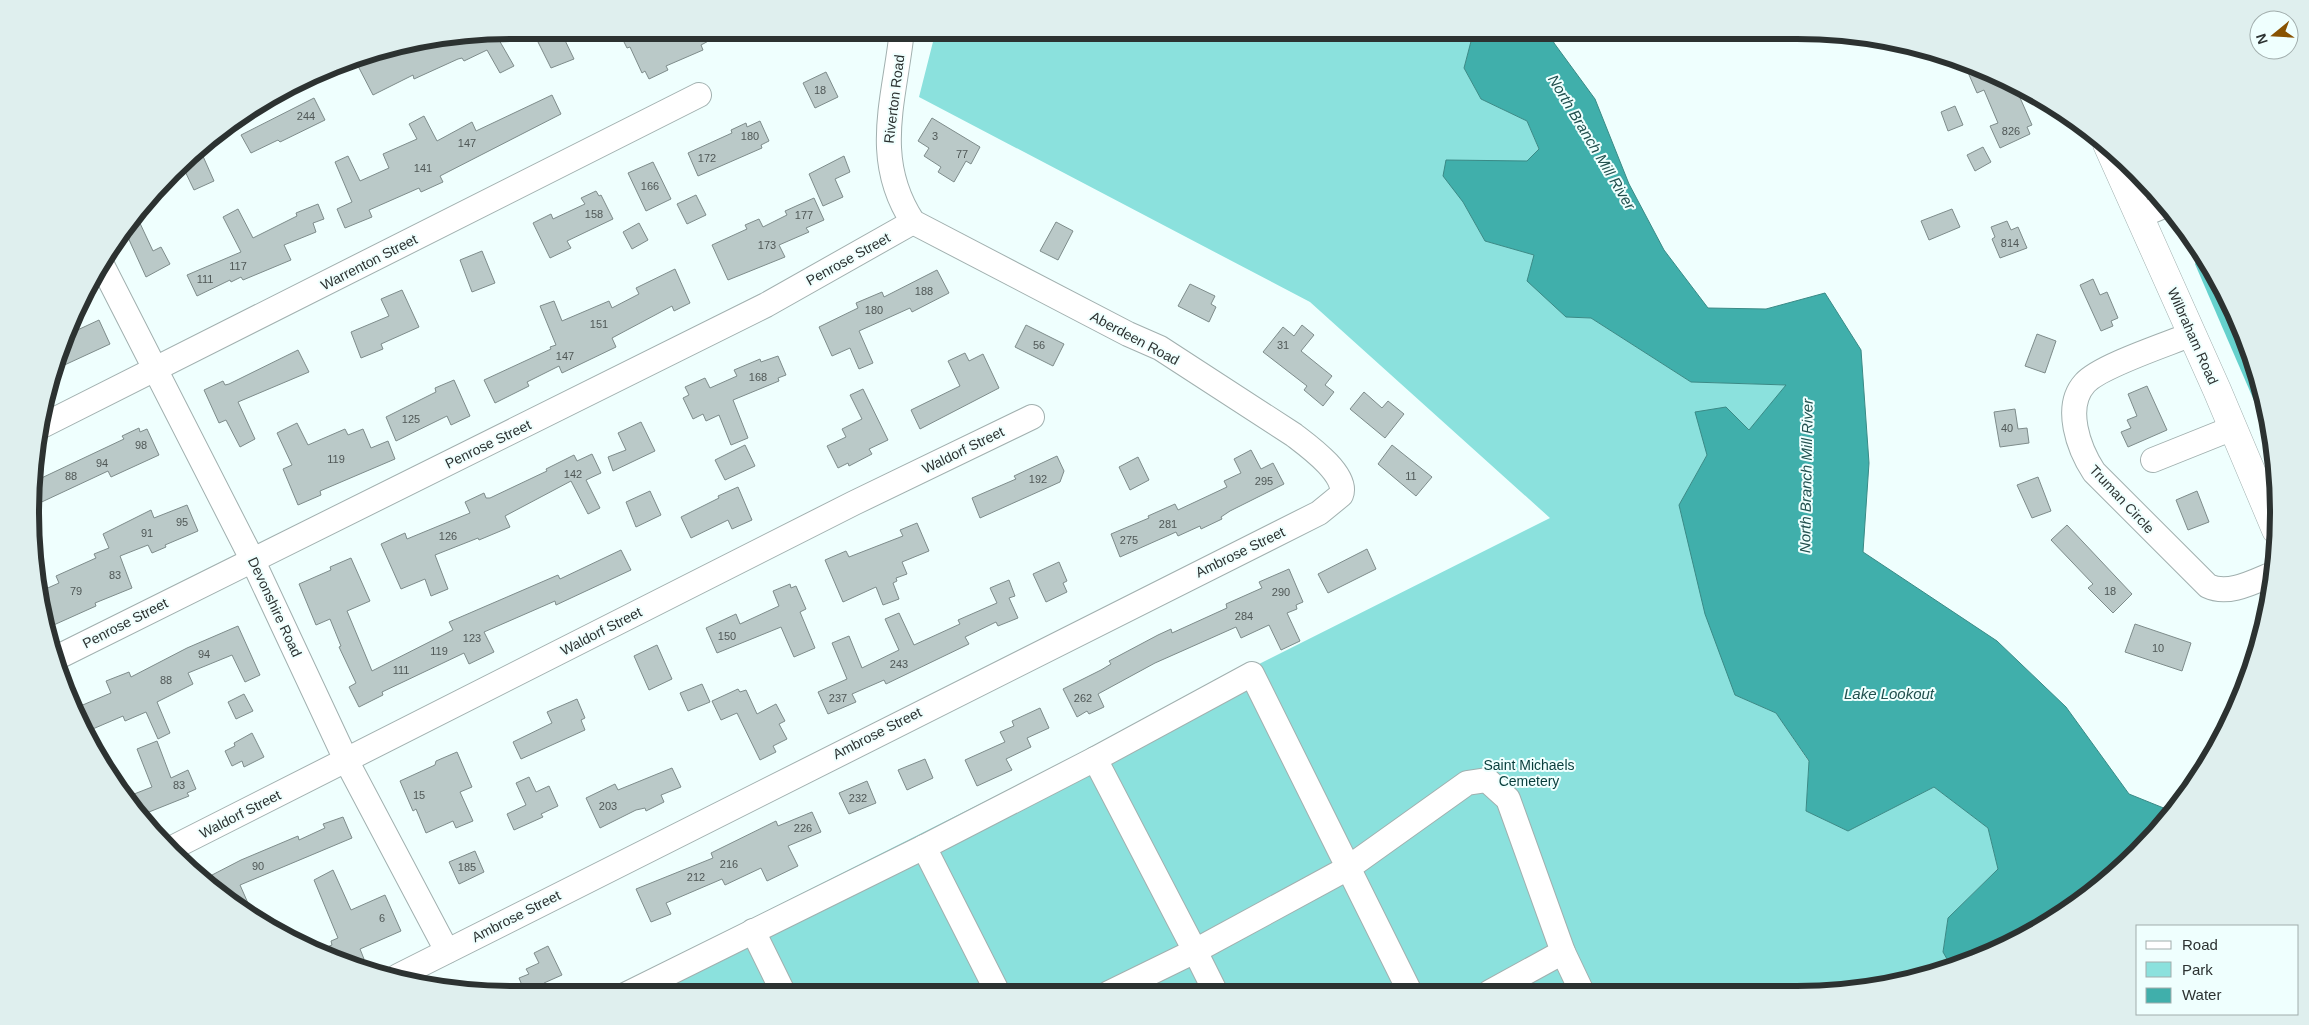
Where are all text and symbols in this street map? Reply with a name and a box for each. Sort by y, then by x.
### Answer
north arrow [2249,10,2299,60]
text: N [2252,32,2271,46]
street label: Riverton Road [881,54,907,144]
water label: North Branch Mill River [1545,72,1640,213]
house number: 18 [814,84,826,96]
house number: 244 [297,110,315,122]
house number: 826 [2002,125,2020,137]
house number: 180 [741,130,759,142]
house number: 3 [932,130,938,142]
house number: 147 [458,137,476,149]
house number: 77 [956,148,968,160]
house number: 172 [698,152,716,164]
house number: 141 [414,162,432,174]
house number: 166 [641,180,659,192]
house number: 158 [585,208,603,220]
house number: 177 [795,209,813,221]
street label: Penrose Street [803,229,893,289]
street label: Warrenton Street [318,231,420,293]
house number: 814 [2001,237,2019,249]
house number: 173 [758,239,776,251]
house number: 117 [229,260,247,272]
house number: 111 [197,273,213,285]
house number: 188 [915,285,933,297]
street label: Wilbraham Road [2164,285,2222,387]
house number: 180 [865,304,883,316]
street label: Aberdeen Road [1088,308,1182,368]
house number: 151 [590,318,608,330]
house number: 56 [1033,339,1045,351]
house number: 31 [1277,339,1289,351]
house number: 147 [556,350,574,362]
house number: 168 [749,371,767,383]
water label: North Branch Mill River [1796,398,1816,553]
house number: 125 [402,413,420,425]
street label: Penrose Street [443,416,534,472]
house number: 40 [2001,422,2013,434]
street label: Waldorf Street [920,423,1007,477]
house number: 98 [135,439,147,451]
house number: 119 [327,453,345,465]
house number: 94 [96,457,108,469]
street label: Truman Circle [2086,462,2158,537]
house number: 142 [564,468,582,480]
house number: 88 [65,470,77,482]
house number: 11 [1405,470,1417,482]
house number: 192 [1029,473,1047,485]
house number: 295 [1255,475,1273,487]
house number: 95 [176,516,188,528]
house number: 281 [1159,518,1177,530]
street label: Ambrose Street [1193,523,1287,581]
house number: 91 [141,527,153,539]
house number: 126 [439,530,457,542]
house number: 275 [1120,534,1138,546]
street label: Devonshire Road [245,555,305,659]
house number: 83 [109,569,121,581]
house number: 79 [70,585,82,597]
house number: 18 [2104,585,2116,597]
house number: 290 [1272,586,1290,598]
street label: Penrose Street [80,595,170,651]
street label: Waldorf Street [558,604,644,658]
house number: 284 [1235,610,1253,622]
house number: 150 [718,630,736,642]
house number: 123 [463,632,481,644]
house number: 10 [2152,642,2164,654]
house number: 119 [430,645,448,657]
house number: 94 [198,648,210,660]
house number: 243 [890,658,908,670]
house number: 111 [393,664,409,676]
house number: 88 [160,674,172,686]
water label: Lake Lookout [1844,685,1935,702]
house number: 237 [829,692,847,704]
house number: 262 [1074,692,1092,704]
street label: Ambrose Street [830,704,924,762]
park label: Saint Michaels Cemetery [1483,757,1575,789]
house number: 83 [173,779,185,791]
street label: Waldorf Street [197,787,283,841]
house number: 15 [413,789,425,801]
house number: 232 [849,792,867,804]
house number: 203 [599,800,617,812]
house number: 226 [794,822,812,834]
house number: 216 [720,858,738,870]
house number: 90 [252,860,264,872]
house number: 185 [458,861,476,873]
house number: 212 [687,871,705,883]
street label: Ambrose Street [469,887,563,945]
house number: 6 [379,912,385,924]
legend [2136,925,2299,1015]
text: Road [2182,936,2218,953]
text: Park [2182,961,2213,978]
text: Water [2182,986,2221,1003]

